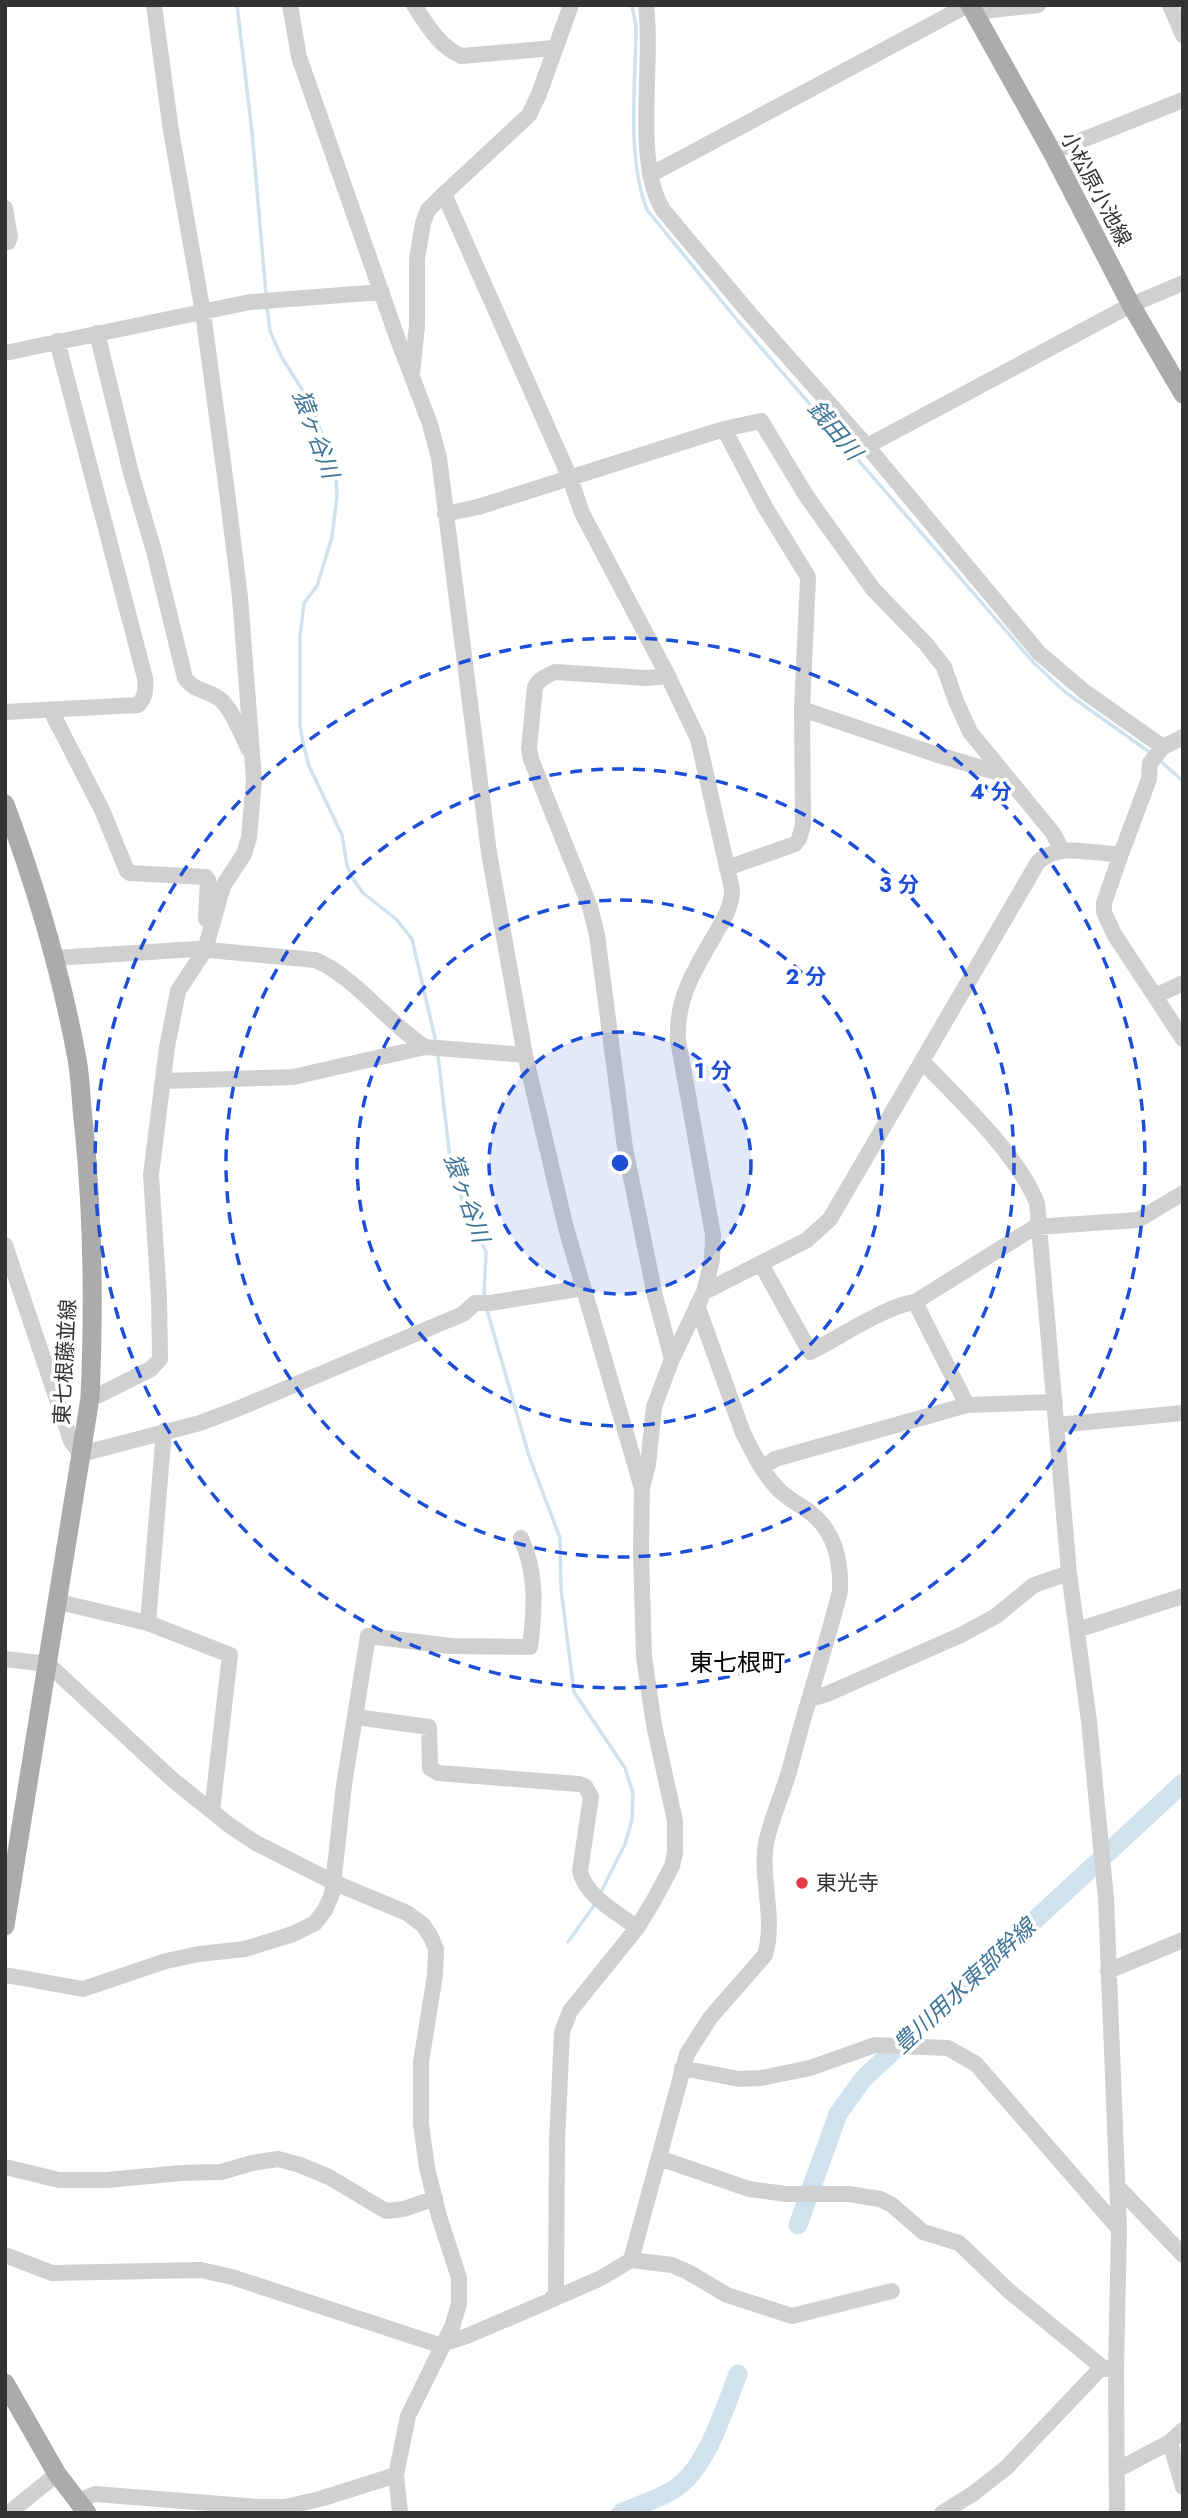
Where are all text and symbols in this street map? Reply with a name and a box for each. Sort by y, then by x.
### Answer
street label: 小松原小池線 [1053,126,1139,252]
water label: 猿ヶ谷川 [284,385,349,486]
water label: 銭田川 [800,393,872,470]
text: 4 分 [970,777,1012,807]
text: 3 分 [879,870,919,900]
text: 2 分 [785,962,827,992]
text: 1 分 [694,1056,732,1086]
water label: 猿ヶ谷川 [436,1149,499,1250]
centre of rings [608,1151,632,1175]
street label: 東七根藤並線 [47,1298,83,1426]
district label: 東七根町 [689,1645,785,1680]
place label: 東光寺 [816,1868,879,1898]
marker: 東光寺 [794,1875,810,1891]
water label: 豊川用水東部幹線 [885,1909,1045,2061]

